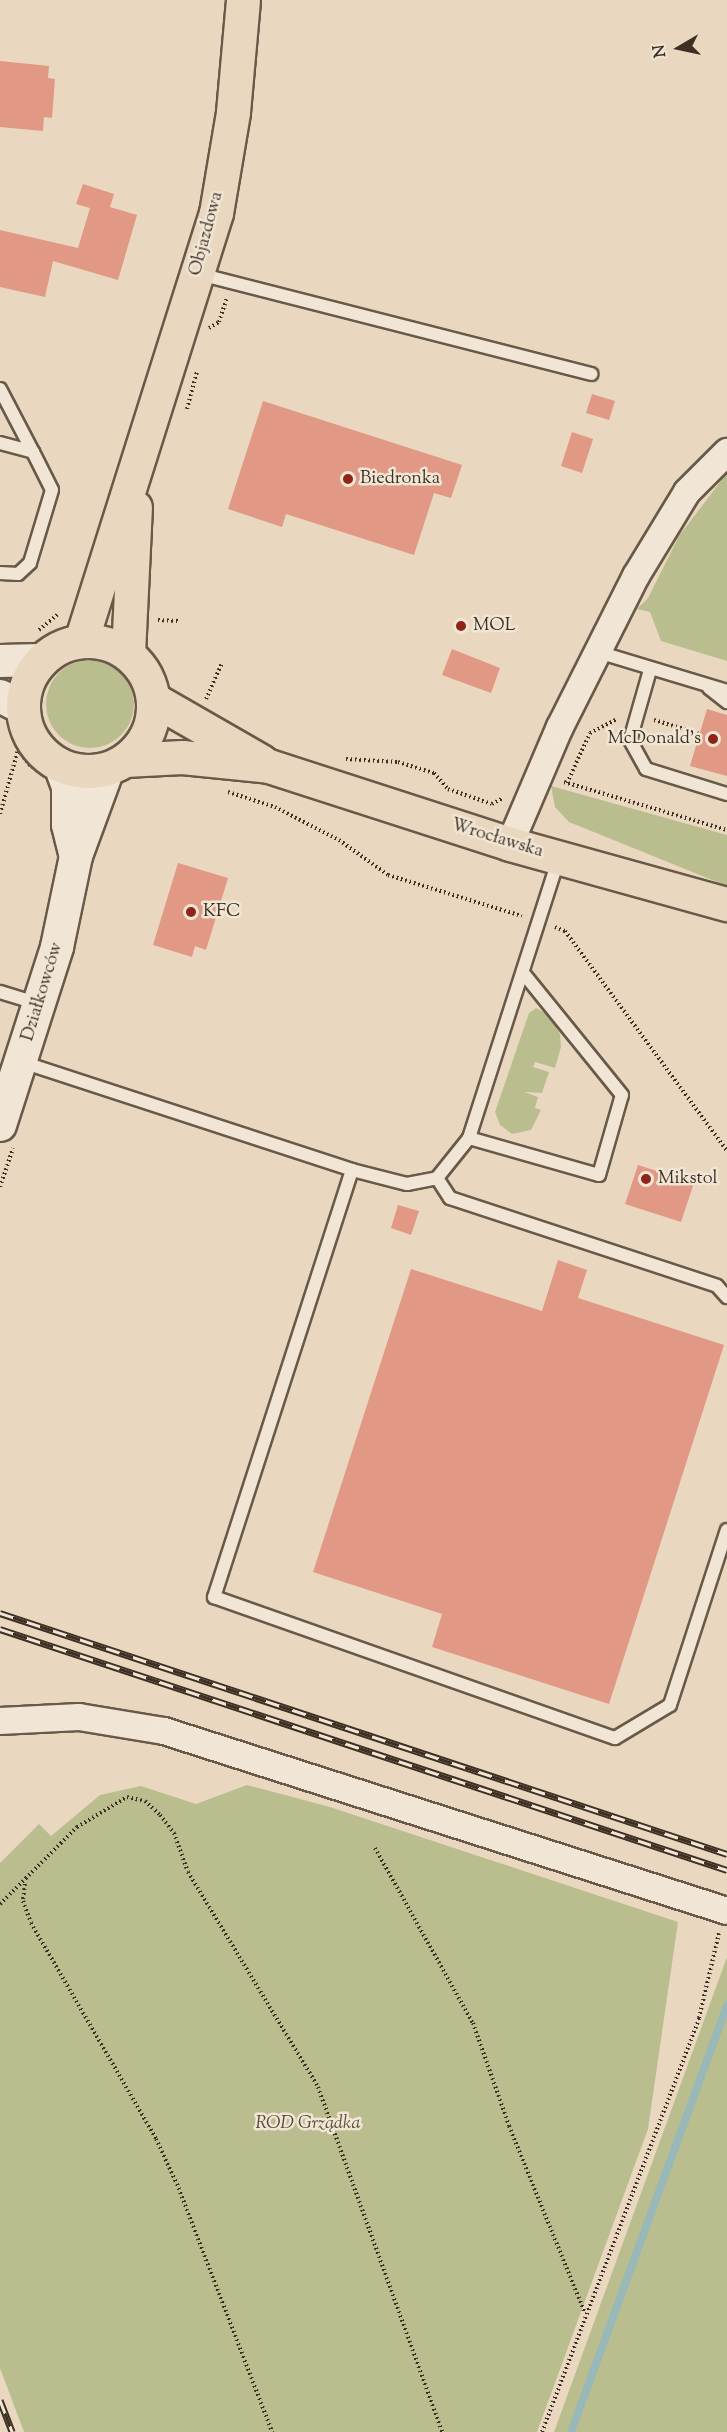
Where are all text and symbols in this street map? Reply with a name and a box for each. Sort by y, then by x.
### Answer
north arrow [649,18,709,78]
text: N [648,43,673,59]
street label: Objazdowa [185,190,229,278]
place label: Biedronka [360,468,440,490]
marker: Biedronka [341,472,355,486]
place label: MOL [473,615,515,637]
marker: MOL [454,619,468,633]
place label: McDonald's [607,728,701,750]
marker: McDonald's [706,732,720,746]
street label: Wrocławska [448,815,546,863]
place label: KFC [203,901,241,923]
marker: KFC [184,905,198,919]
street label: Działkowców [18,940,68,1044]
place label: Mikstol [658,1168,717,1190]
marker: Mikstol [639,1172,653,1186]
park label: ROD Grządka [256,2113,360,2135]

